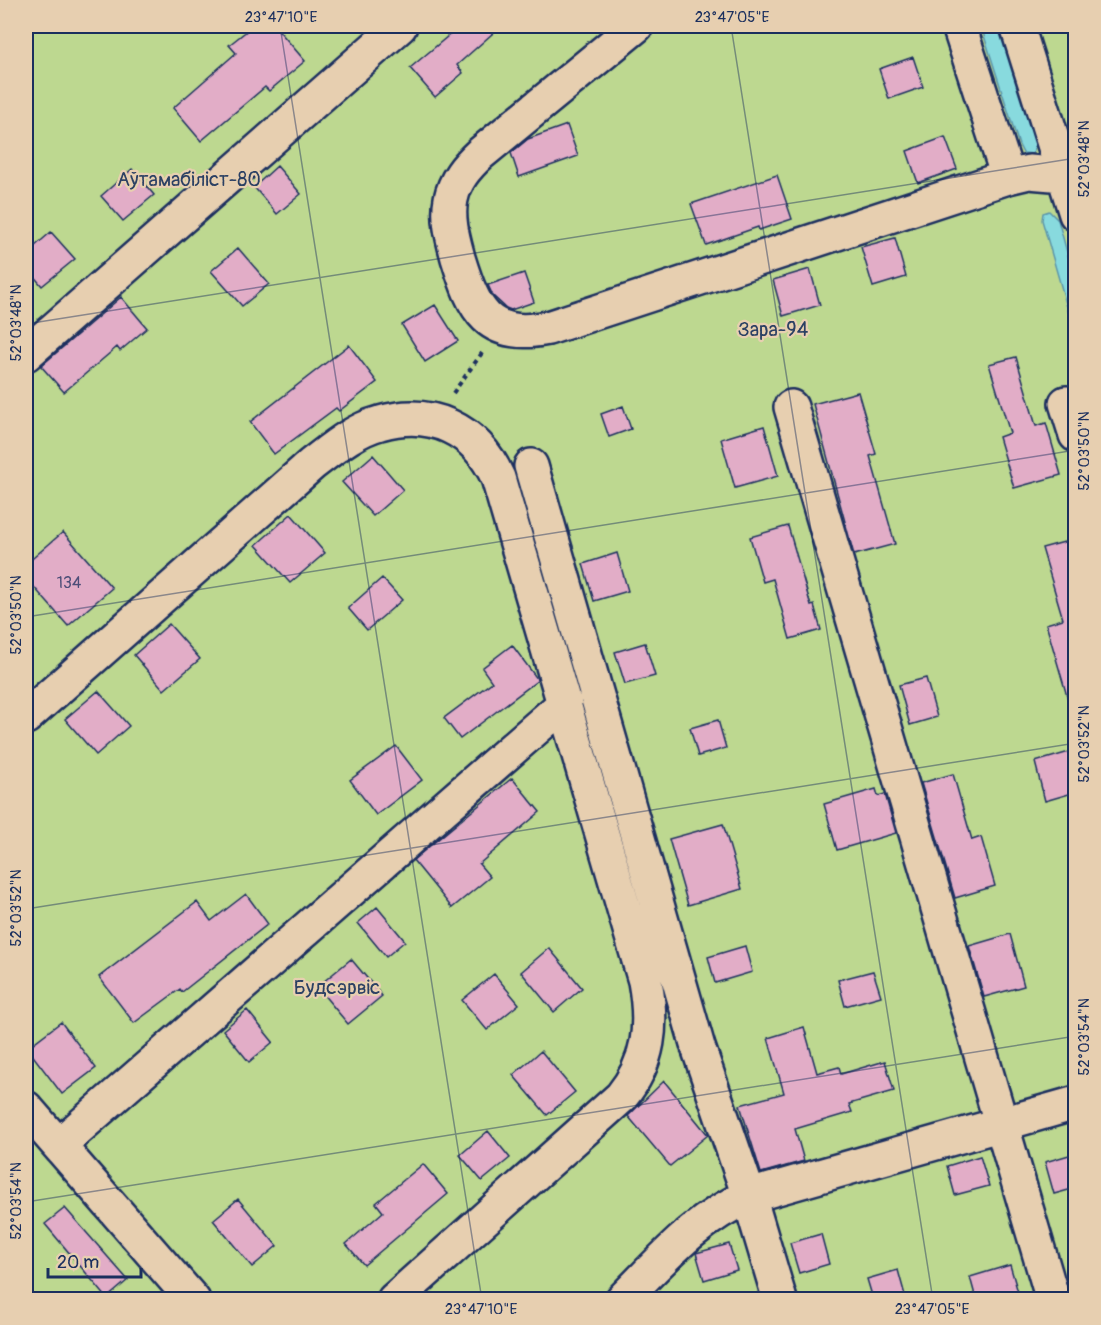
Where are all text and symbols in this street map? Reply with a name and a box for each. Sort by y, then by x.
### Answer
text: 23°47'10"E [245,8,317,27]
text: 23°47'05"E [695,8,770,27]
text: 52°03'48"N [1075,120,1094,198]
park label: Аўтамабіліст-80 [117,167,261,192]
text: 52°03'48"N [7,284,26,362]
park label: Зара-94 [738,317,809,342]
text: 52°03'50"N [1075,411,1094,491]
house number: 134 [57,573,81,593]
text: 52°03'50"N [7,575,26,655]
text: 52°03'52"N [1075,705,1094,783]
text: 52°03'52"N [7,869,26,947]
park label: Будсэрвіс [294,975,380,1000]
text: 52°03'54"N [1075,998,1094,1076]
text: 52°03'54"N [7,1162,26,1240]
scale bar [48,1241,141,1279]
text: 20 m [57,1251,99,1274]
text: 23°47'10"E [445,1300,517,1319]
text: 23°47'05"E [895,1300,970,1319]

